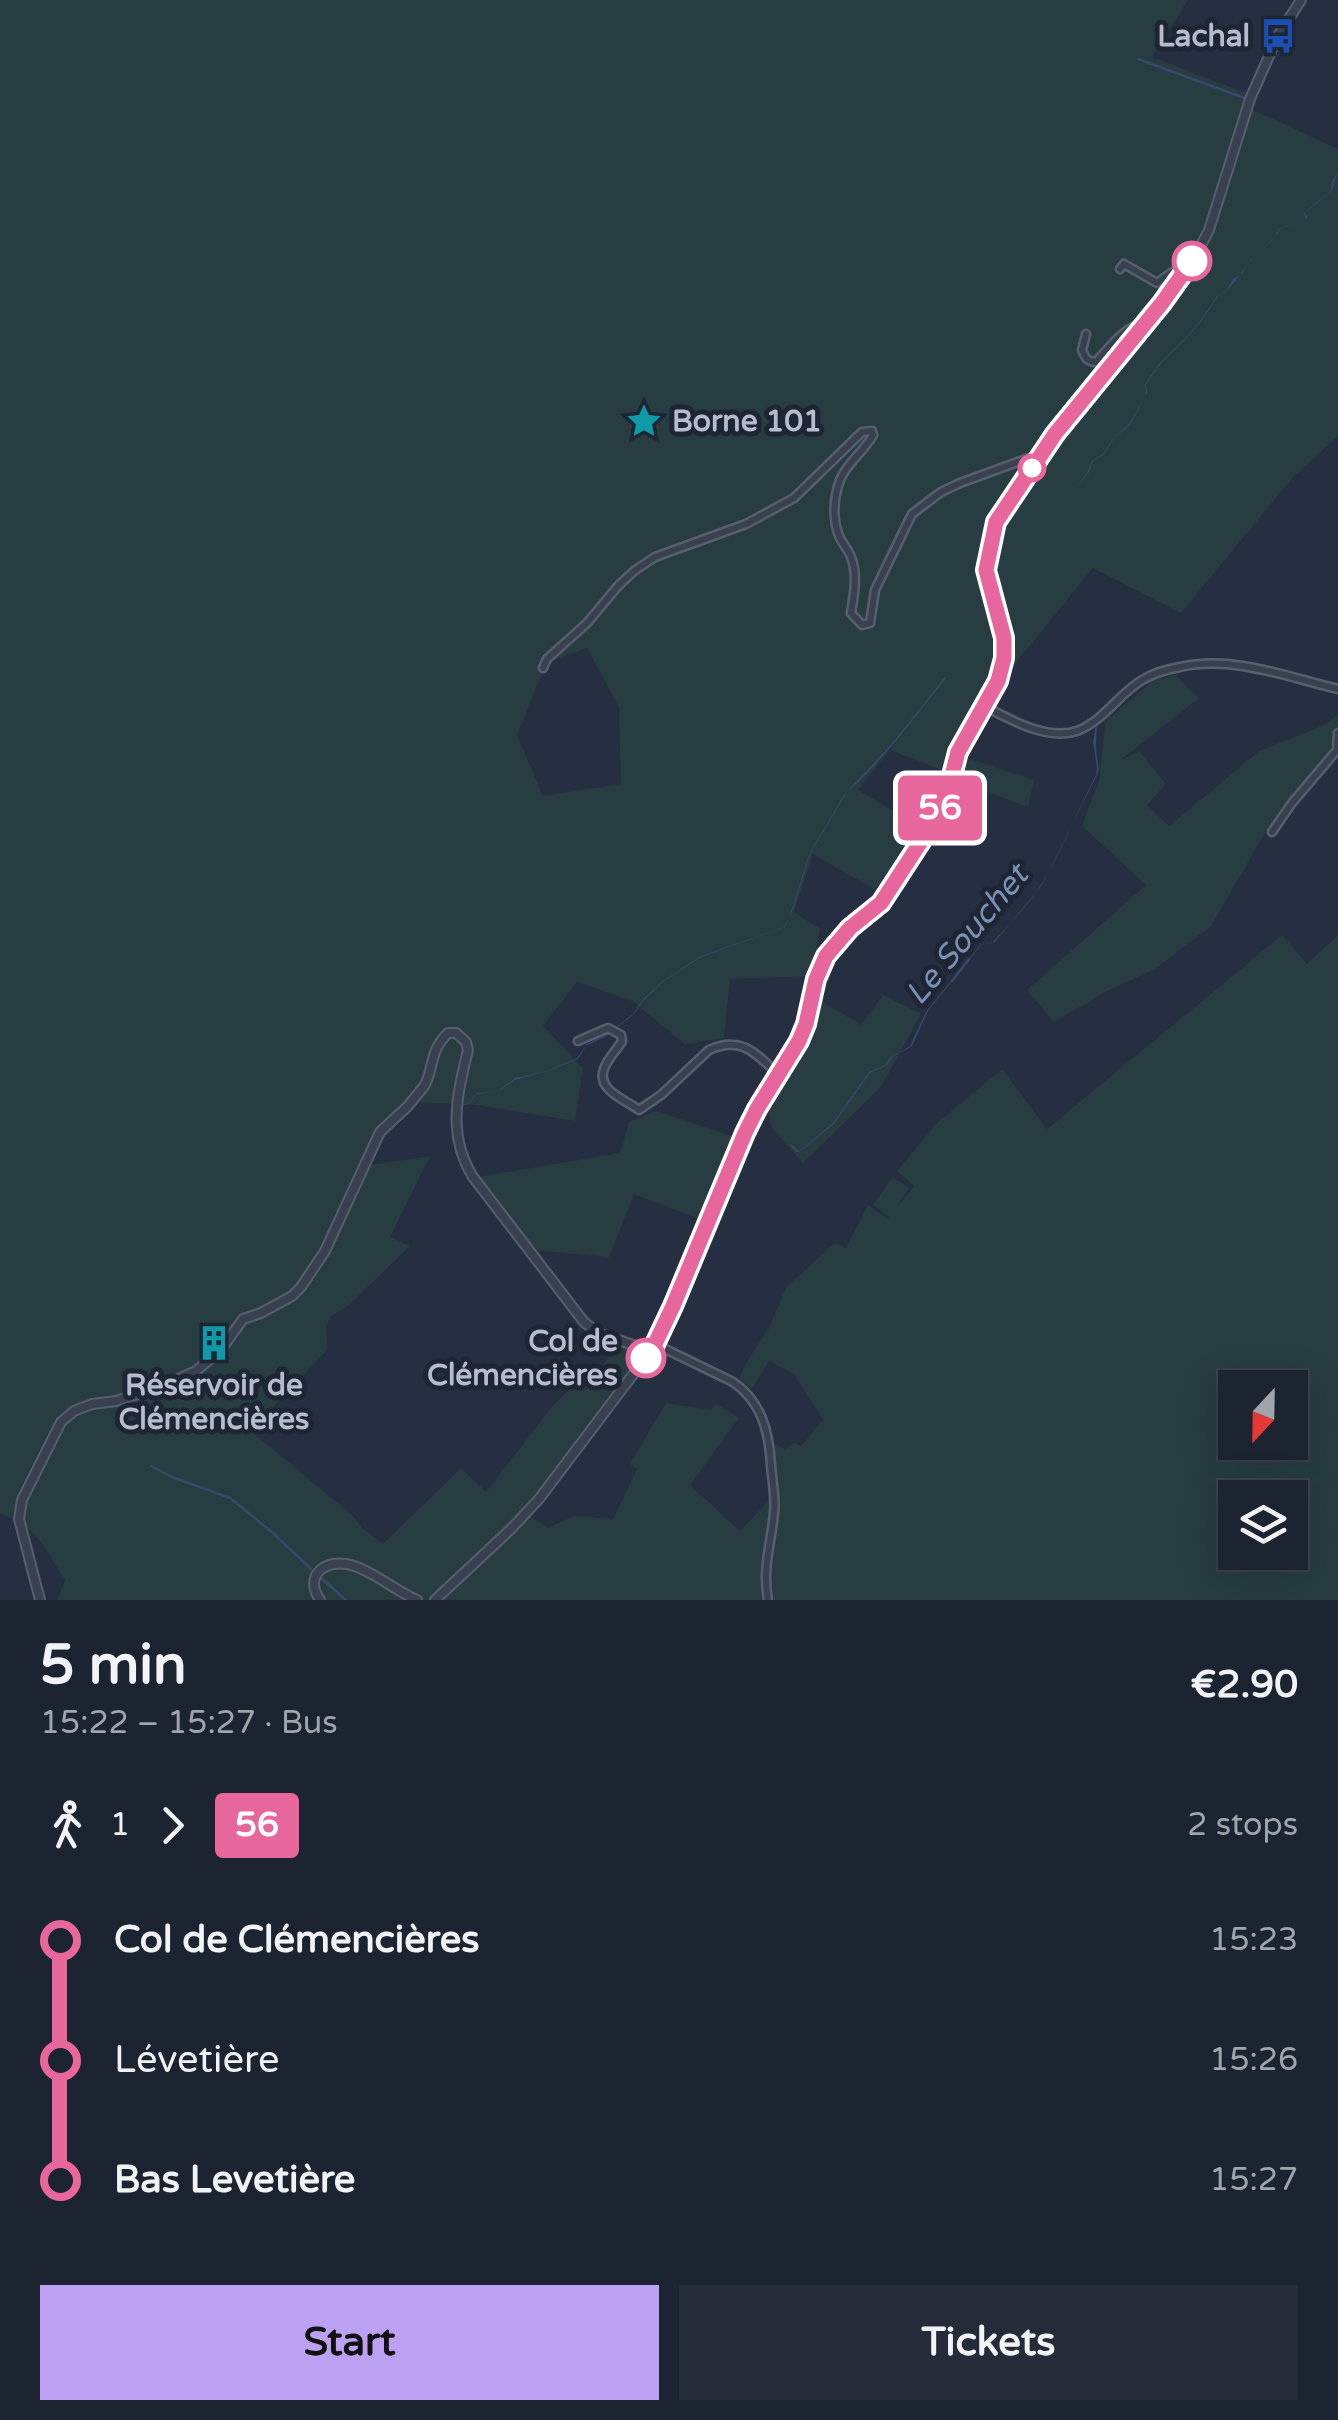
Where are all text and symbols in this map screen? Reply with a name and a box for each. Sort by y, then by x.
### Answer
bus stop icon: Lachal [1259,17,1297,55]
place label: Lachal [1157,18,1250,55]
unlabelled marker [1173,242,1211,280]
place icon: Borne 101 [625,402,663,440]
place label: Borne 101 [672,403,822,440]
unlabelled marker [1019,455,1045,481]
line badge: 56 [895,776,985,840]
text: 56 [918,787,962,829]
water label: Le Souchet [898,855,1039,1012]
place label: Col de Clémencières [427,1323,618,1394]
building icon: Réservoir de Clémencières [195,1324,233,1362]
marker: Col de Clémencières [627,1339,665,1377]
place label: Réservoir de Clémencières [119,1367,309,1438]
north arrow [1218,1370,1308,1460]
map controls [1218,1370,1308,1570]
button: layers [1218,1480,1308,1570]
text: 5 min [40,1633,187,1699]
text: €2.90 [1191,1662,1298,1708]
text: 15:22 – 15:27 · Bus [40,1704,338,1742]
icon: walk [40,1798,95,1853]
icon: forward [145,1798,200,1853]
text: 56 [235,1804,279,1846]
text: 1 [110,1806,130,1844]
text: 2 stops [1187,1806,1298,1844]
text: Col de Clémencières [114,1917,480,1963]
text: 15:23 [1209,1921,1298,1959]
text: Lévetière [114,2037,280,2083]
text: 15:26 [1209,2041,1298,2079]
text: Bas Levetière [114,2157,355,2203]
text: 15:27 [1209,2161,1298,2199]
button: Start [40,2285,659,2400]
button: Tickets [679,2285,1298,2400]

